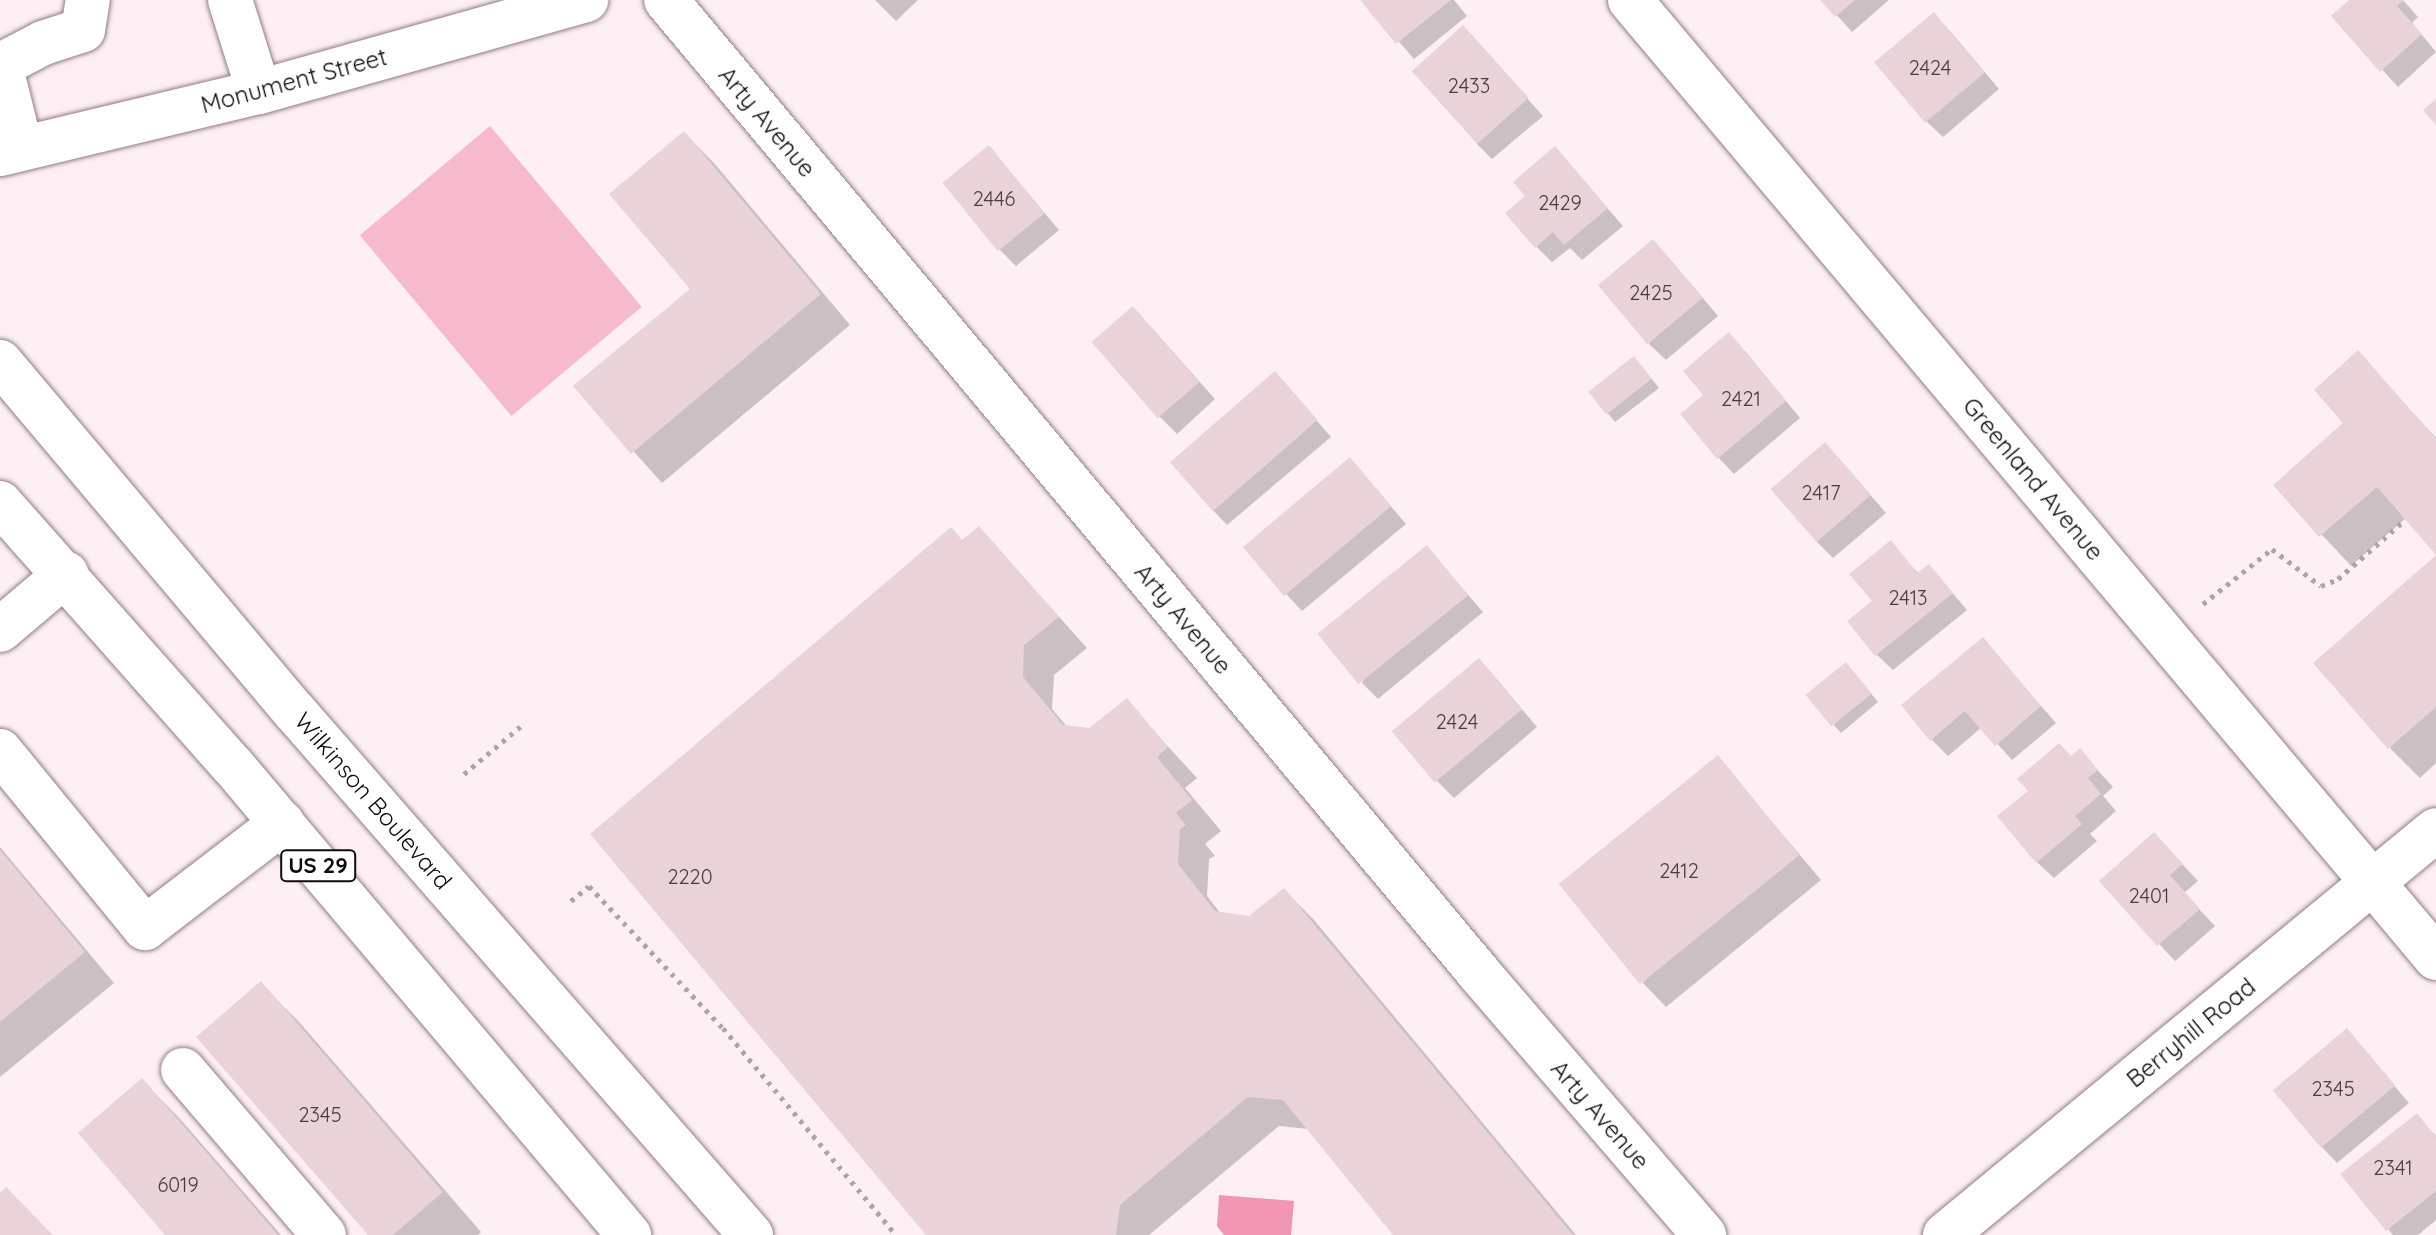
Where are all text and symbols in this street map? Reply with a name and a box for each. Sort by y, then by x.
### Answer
street label: Monument Street [198,42,390,120]
house number: 2424 [1909,55,1951,79]
street label: Arty Avenue [713,61,821,183]
house number: 2433 [1448,73,1490,97]
house number: 2446 [973,186,1015,210]
house number: 2429 [1538,190,1582,214]
house number: 2425 [1629,280,1673,304]
house number: 2421 [1721,386,1761,410]
street label: Greenland Avenue [1957,392,2109,566]
house number: 2417 [1802,480,1840,504]
street label: Arty Avenue [1129,558,1237,680]
house number: 2413 [1888,585,1928,609]
street label: Wilkinson Boulevard [288,707,458,895]
house number: 2424 [1436,709,1478,733]
road number: US 29 [280,848,356,884]
house number: 2412 [1659,858,1699,882]
house number: 2220 [667,864,713,888]
house number: 2401 [2129,883,2169,907]
street label: Berryhill Road [2121,972,2261,1094]
street label: Arty Avenue [1545,1055,1655,1175]
house number: 2345 [2311,1076,2355,1100]
house number: 2345 [298,1102,342,1126]
house number: 2341 [2373,1155,2413,1179]
house number: 6019 [157,1172,199,1196]

